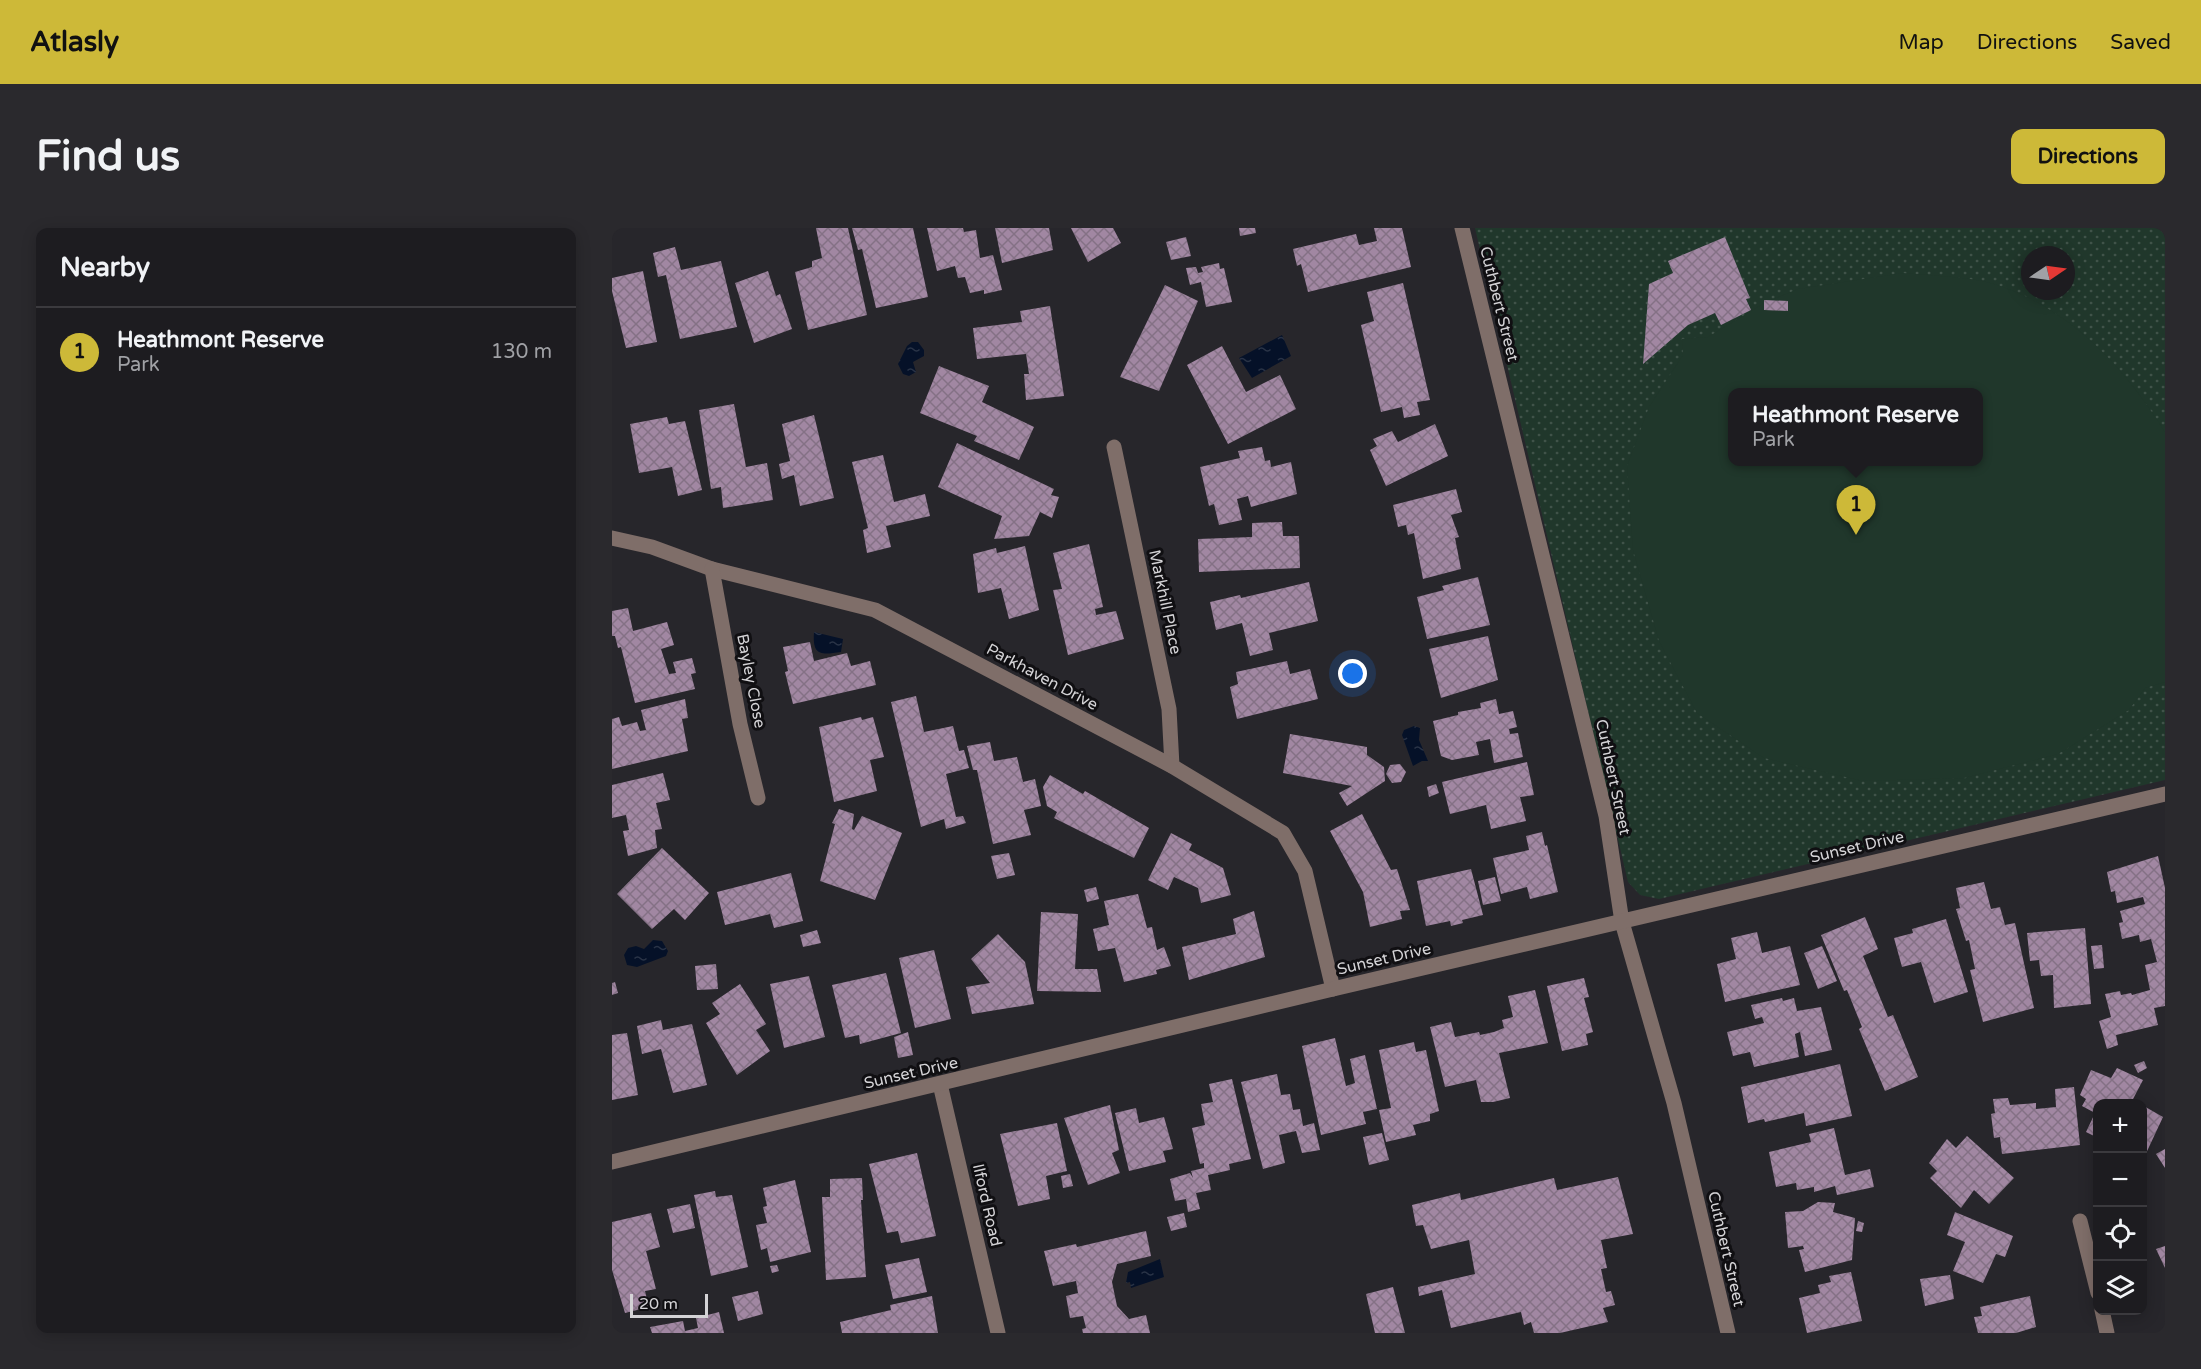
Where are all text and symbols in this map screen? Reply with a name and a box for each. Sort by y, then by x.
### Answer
text: Atlasly [30,25,119,59]
text: Map [1898,30,1944,55]
text: Directions [1977,30,2077,55]
text: Saved [2110,30,2171,55]
button: Directions [2011,129,2165,184]
text: Find us [36,131,180,182]
street label: Cuthbert Street [1475,244,1523,364]
north arrow [2021,246,2075,300]
text: Nearby [60,252,150,283]
text: Heathmont Reserve [117,327,324,353]
text: 1 [73,340,86,364]
text: 130 m [491,340,552,364]
text: Park [117,353,160,377]
popup [1728,388,1983,466]
text: Heathmont Reserve [1752,402,1959,428]
text: Park [1752,428,1795,452]
pin: 1 [1836,486,1876,535]
street label: Markhill Place [1144,548,1186,656]
street label: Bayley Close [732,632,770,730]
street label: Parkhaven Drive [983,639,1101,715]
your location [1338,659,1367,688]
street label: Cuthbert Street [1591,717,1635,837]
street label: Sunset Drive [1808,827,1906,867]
street label: Sunset Drive [1335,939,1433,979]
street label: Sunset Drive [862,1053,960,1093]
map controls [2093,1099,2147,1315]
button: + [2093,1099,2147,1153]
button: − [2093,1153,2147,1207]
street label: Ilford Road [968,1162,1006,1248]
street label: Cuthbert Street [1703,1189,1749,1309]
button: locate [2093,1207,2147,1261]
button: layers [2093,1261,2147,1315]
scale bar [630,1291,708,1318]
text: 20 m [639,1294,678,1314]

